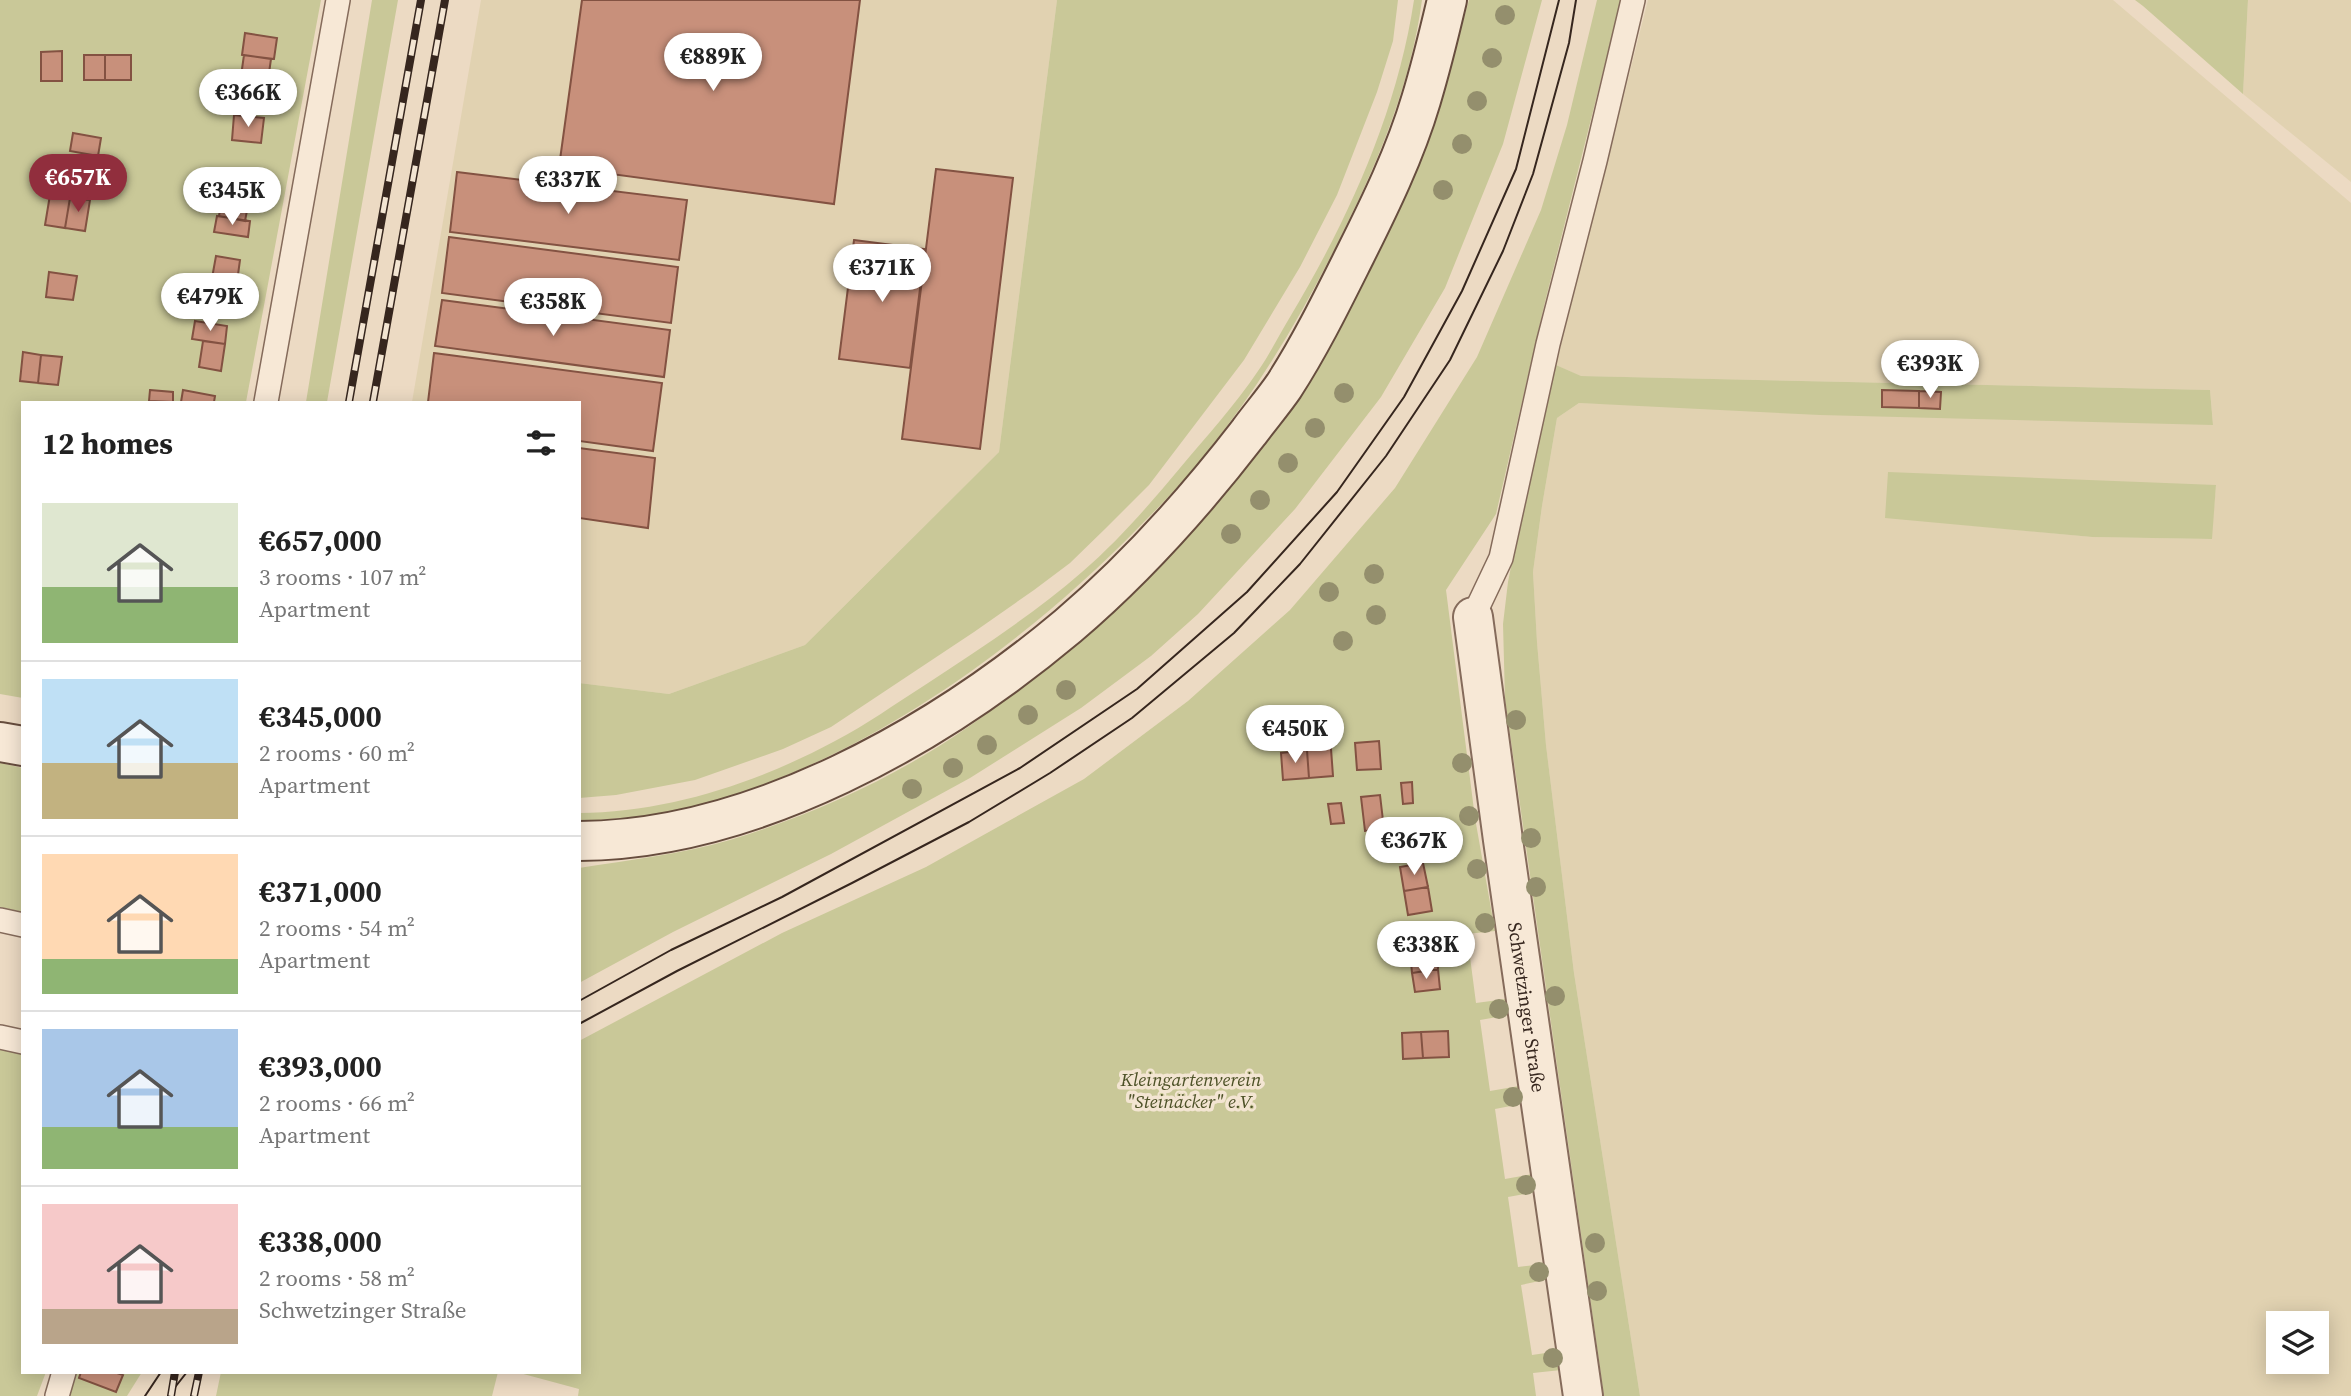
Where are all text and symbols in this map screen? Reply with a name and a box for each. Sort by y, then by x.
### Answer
pin: €889K [664,34,762,93]
text: €889K [680,40,746,72]
pin: €366K [199,69,297,129]
text: €366K [215,76,281,108]
pin: €657K [29,154,127,214]
pin: €337K [519,156,617,216]
text: €657K [45,161,111,193]
text: €337K [535,163,601,195]
pin: €345K [183,168,281,227]
text: €345K [199,174,265,206]
pin: €371K [833,244,931,304]
text: €371K [849,251,915,283]
pin: €479K [161,274,259,333]
pin: €358K [504,278,602,338]
text: €479K [177,280,243,312]
text: €358K [520,285,586,317]
pin: €393K [1881,340,1979,400]
text: €393K [1897,347,1963,379]
text: 12 homes [42,423,173,464]
icon: filters [522,424,560,462]
text: €657,000 [259,520,382,561]
icon: home [98,531,182,615]
text: 3 rooms · 107 m² [259,561,426,593]
text: Apartment [259,593,370,625]
text: €345,000 [259,696,382,737]
pin: €450K [1246,706,1344,765]
icon: home [98,707,182,791]
text: €450K [1262,712,1328,744]
text: 2 rooms · 60 m² [259,737,415,769]
text: Apartment [259,769,370,801]
pin: €367K [1365,818,1463,877]
text: €367K [1381,824,1447,856]
text: €371,000 [259,871,382,912]
icon: home [98,882,182,966]
text: 2 rooms · 54 m² [259,912,415,944]
street label: Schwetzinger Straße [1502,920,1552,1094]
pin: €338K [1377,922,1475,981]
text: €338K [1393,928,1459,960]
text: Apartment [259,944,370,976]
text: €393,000 [259,1046,382,1087]
icon: home [98,1057,182,1141]
park label: Kleingartenverein "Steinäcker" e.V. [1119,1066,1262,1114]
text: 2 rooms · 66 m² [259,1087,415,1119]
text: Apartment [259,1119,370,1151]
text: €338,000 [259,1221,382,1262]
icon: home [98,1232,182,1316]
text: 2 rooms · 58 m² [259,1262,415,1294]
text: Schwetzinger Straße [259,1294,467,1326]
map controls [2266,1311,2329,1374]
button: layers [2266,1311,2329,1374]

